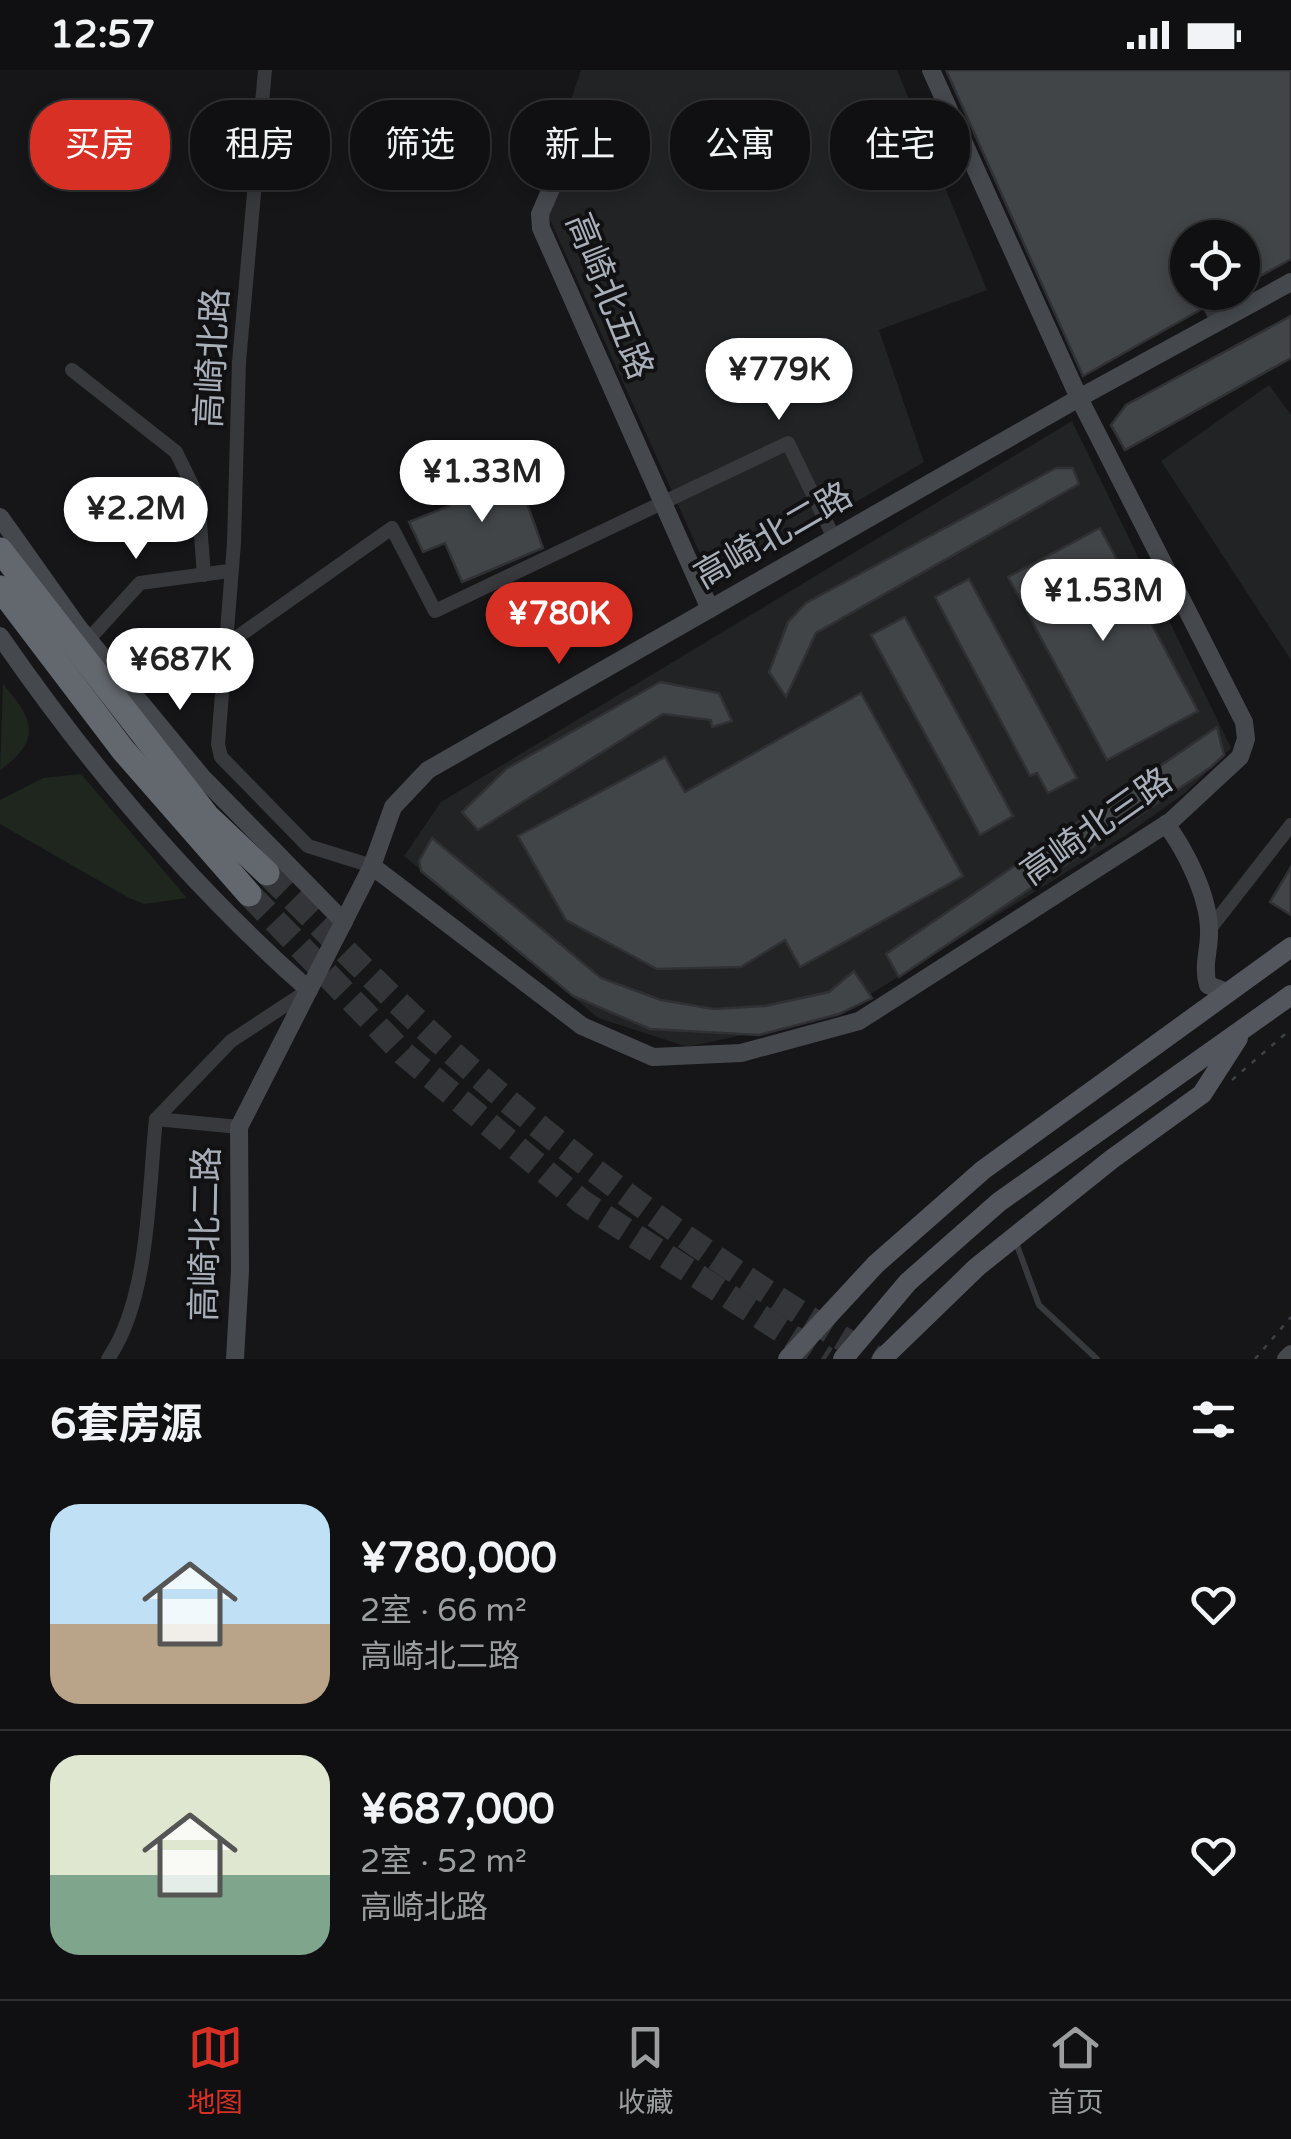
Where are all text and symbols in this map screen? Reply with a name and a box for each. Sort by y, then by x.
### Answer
text: 12:57 [50,12,155,58]
chip: 买房 [30,100,170,190]
chip: 租房 [190,100,330,190]
chip: 筛选 [350,100,490,190]
chip: 新上 [510,100,650,190]
chip: 公寓 [670,100,810,190]
chip: 住宅 [830,100,970,190]
street label: 高崎北五路 [557,207,661,385]
map controls [1170,220,1260,310]
button: locate [1170,220,1260,310]
street label: 高崎北路 [188,287,238,429]
pin: ¥779K [709,338,849,423]
text: ¥779K [728,351,830,389]
pin: ¥1.33M [401,440,563,525]
text: ¥1.33M [422,453,542,491]
street label: 高崎北二路 [687,474,860,598]
pin: ¥2.2M [66,477,206,562]
text: ¥2.2M [86,490,186,528]
pin: ¥1.53M [1022,559,1184,644]
text: ¥1.53M [1043,572,1163,610]
pin: ¥780K [489,582,629,667]
text: ¥780K [508,595,610,633]
pin: ¥687K [110,628,250,713]
text: ¥687K [129,641,231,679]
street label: 高崎北三路 [1013,759,1180,894]
street label: 高崎北二路 [183,1146,229,1322]
icon: filters [1186,1392,1241,1447]
text: 6套房源 [50,1399,202,1450]
text: ¥780,000 [360,1533,557,1584]
icon: home [130,1544,250,1664]
icon: heart [1186,1577,1241,1632]
text: 2室 · 66 m² [360,1592,527,1630]
text: 高崎北二路 [360,1638,520,1676]
text: ¥687,000 [360,1784,555,1835]
icon: home [130,1795,250,1915]
icon: heart [1186,1828,1241,1883]
text: 2室 · 52 m² [360,1843,527,1881]
text: 高崎北路 [360,1889,488,1927]
tab: 地图 [187,2020,243,2120]
tab: 收藏 [617,2020,674,2120]
tab: 首页 [1048,2020,1104,2120]

